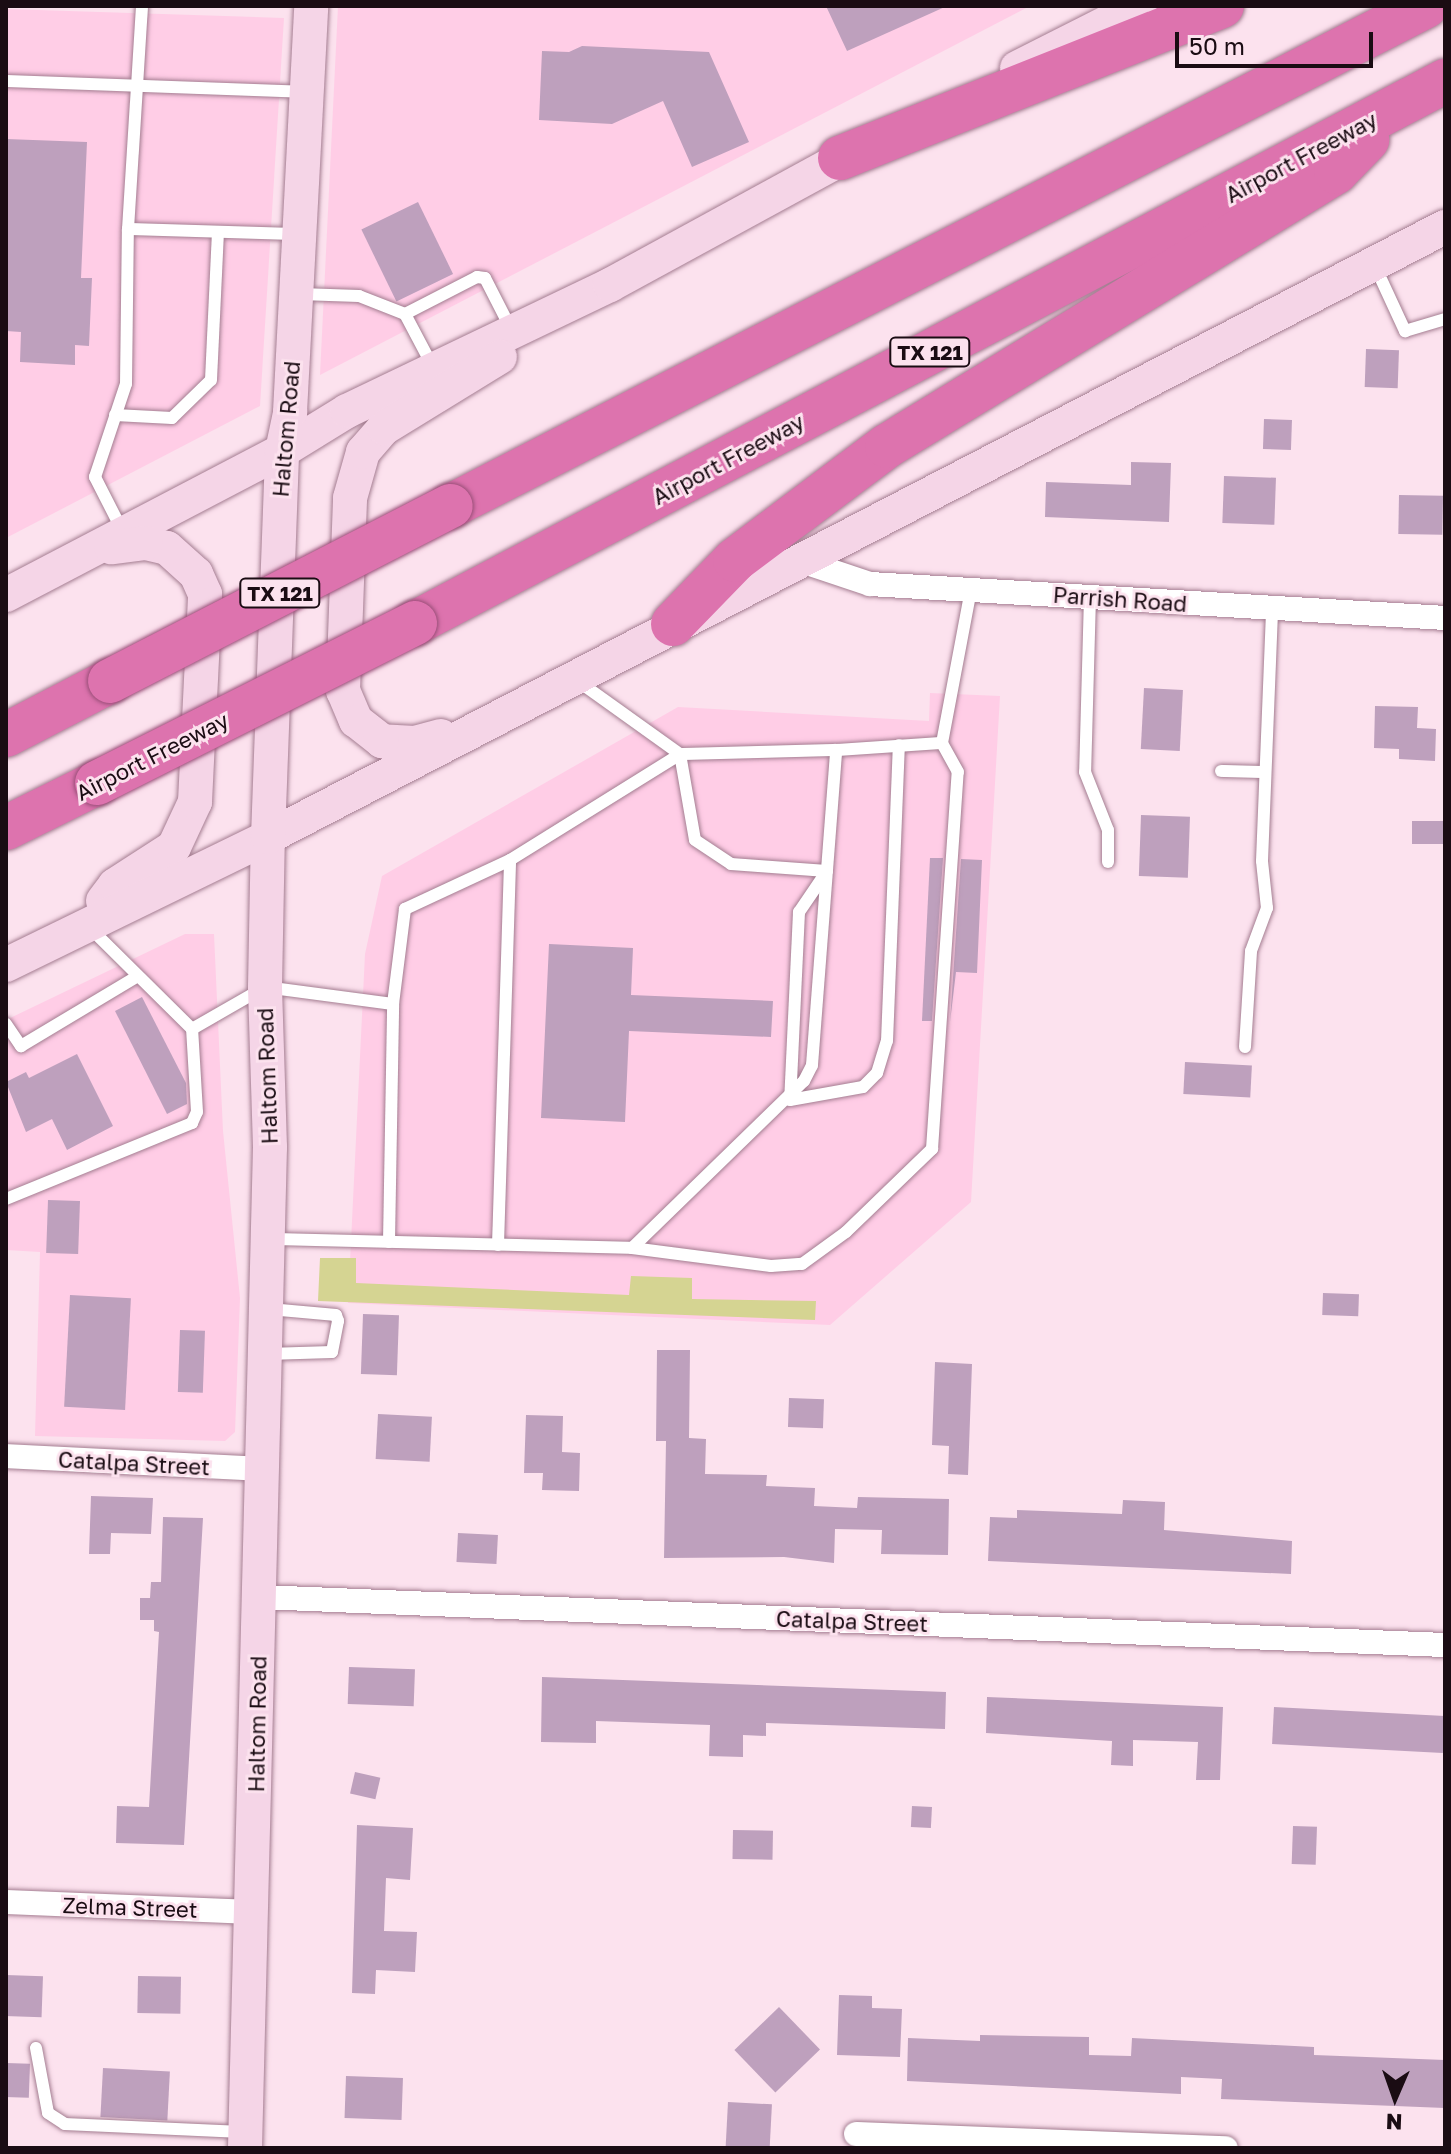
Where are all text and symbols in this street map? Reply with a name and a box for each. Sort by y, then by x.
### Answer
scale bar [1179,16,1377,66]
text: 50 m [1189,31,1245,60]
street label: Airport Freeway [1221,106,1381,208]
road number: TX 121 [888,336,972,368]
street label: Haltom Road [267,360,305,498]
street label: Airport Freeway [648,408,808,510]
road number: TX 121 [238,577,322,609]
street label: Parrish Road [1052,581,1188,617]
street label: Airport Freeway [71,706,233,806]
street label: Haltom Road [251,1007,283,1145]
street label: Catalpa Street [57,1446,211,1480]
street label: Catalpa Street [776,1605,928,1637]
street label: Haltom Road [243,1655,271,1793]
street label: Zelma Street [62,1891,198,1923]
north arrow [1355,2058,1435,2138]
text: N [1385,2109,1403,2136]

